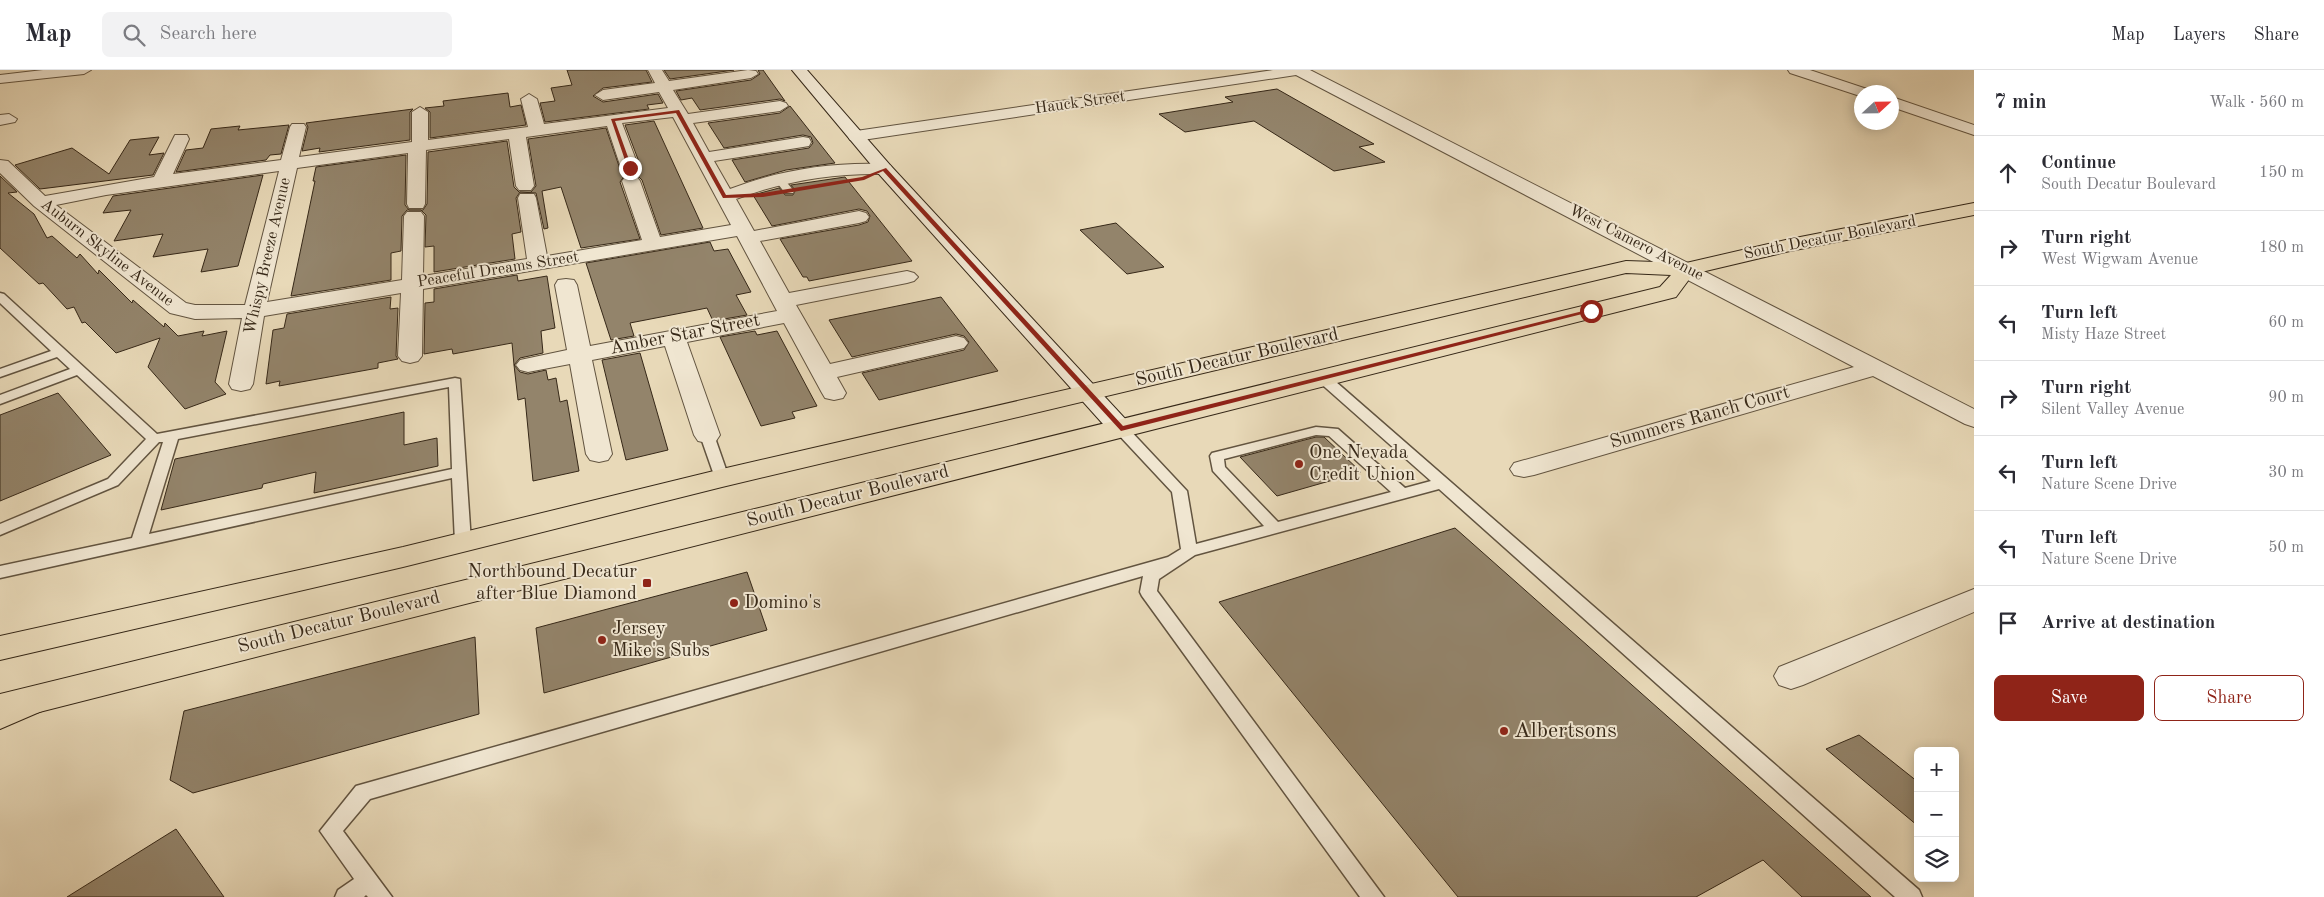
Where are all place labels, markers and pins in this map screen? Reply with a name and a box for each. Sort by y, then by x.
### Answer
place label: One Nevada Credit Union [1309,444,1415,485]
marker: One Nevada Credit Union [1293,458,1305,470]
place label: Northbound Decatur after Blue Diamond [468,563,637,604]
marker: Northbound Decatur after Blue Diamond [641,577,653,589]
place label: Domino's [744,594,821,613]
marker: Domino's [728,597,740,609]
place label: Jersey Mike's Subs [612,620,710,661]
marker: Jersey Mike's Subs [596,634,608,646]
place label: Albertsons [1514,720,1617,742]
marker: Albertsons [1498,725,1510,737]

